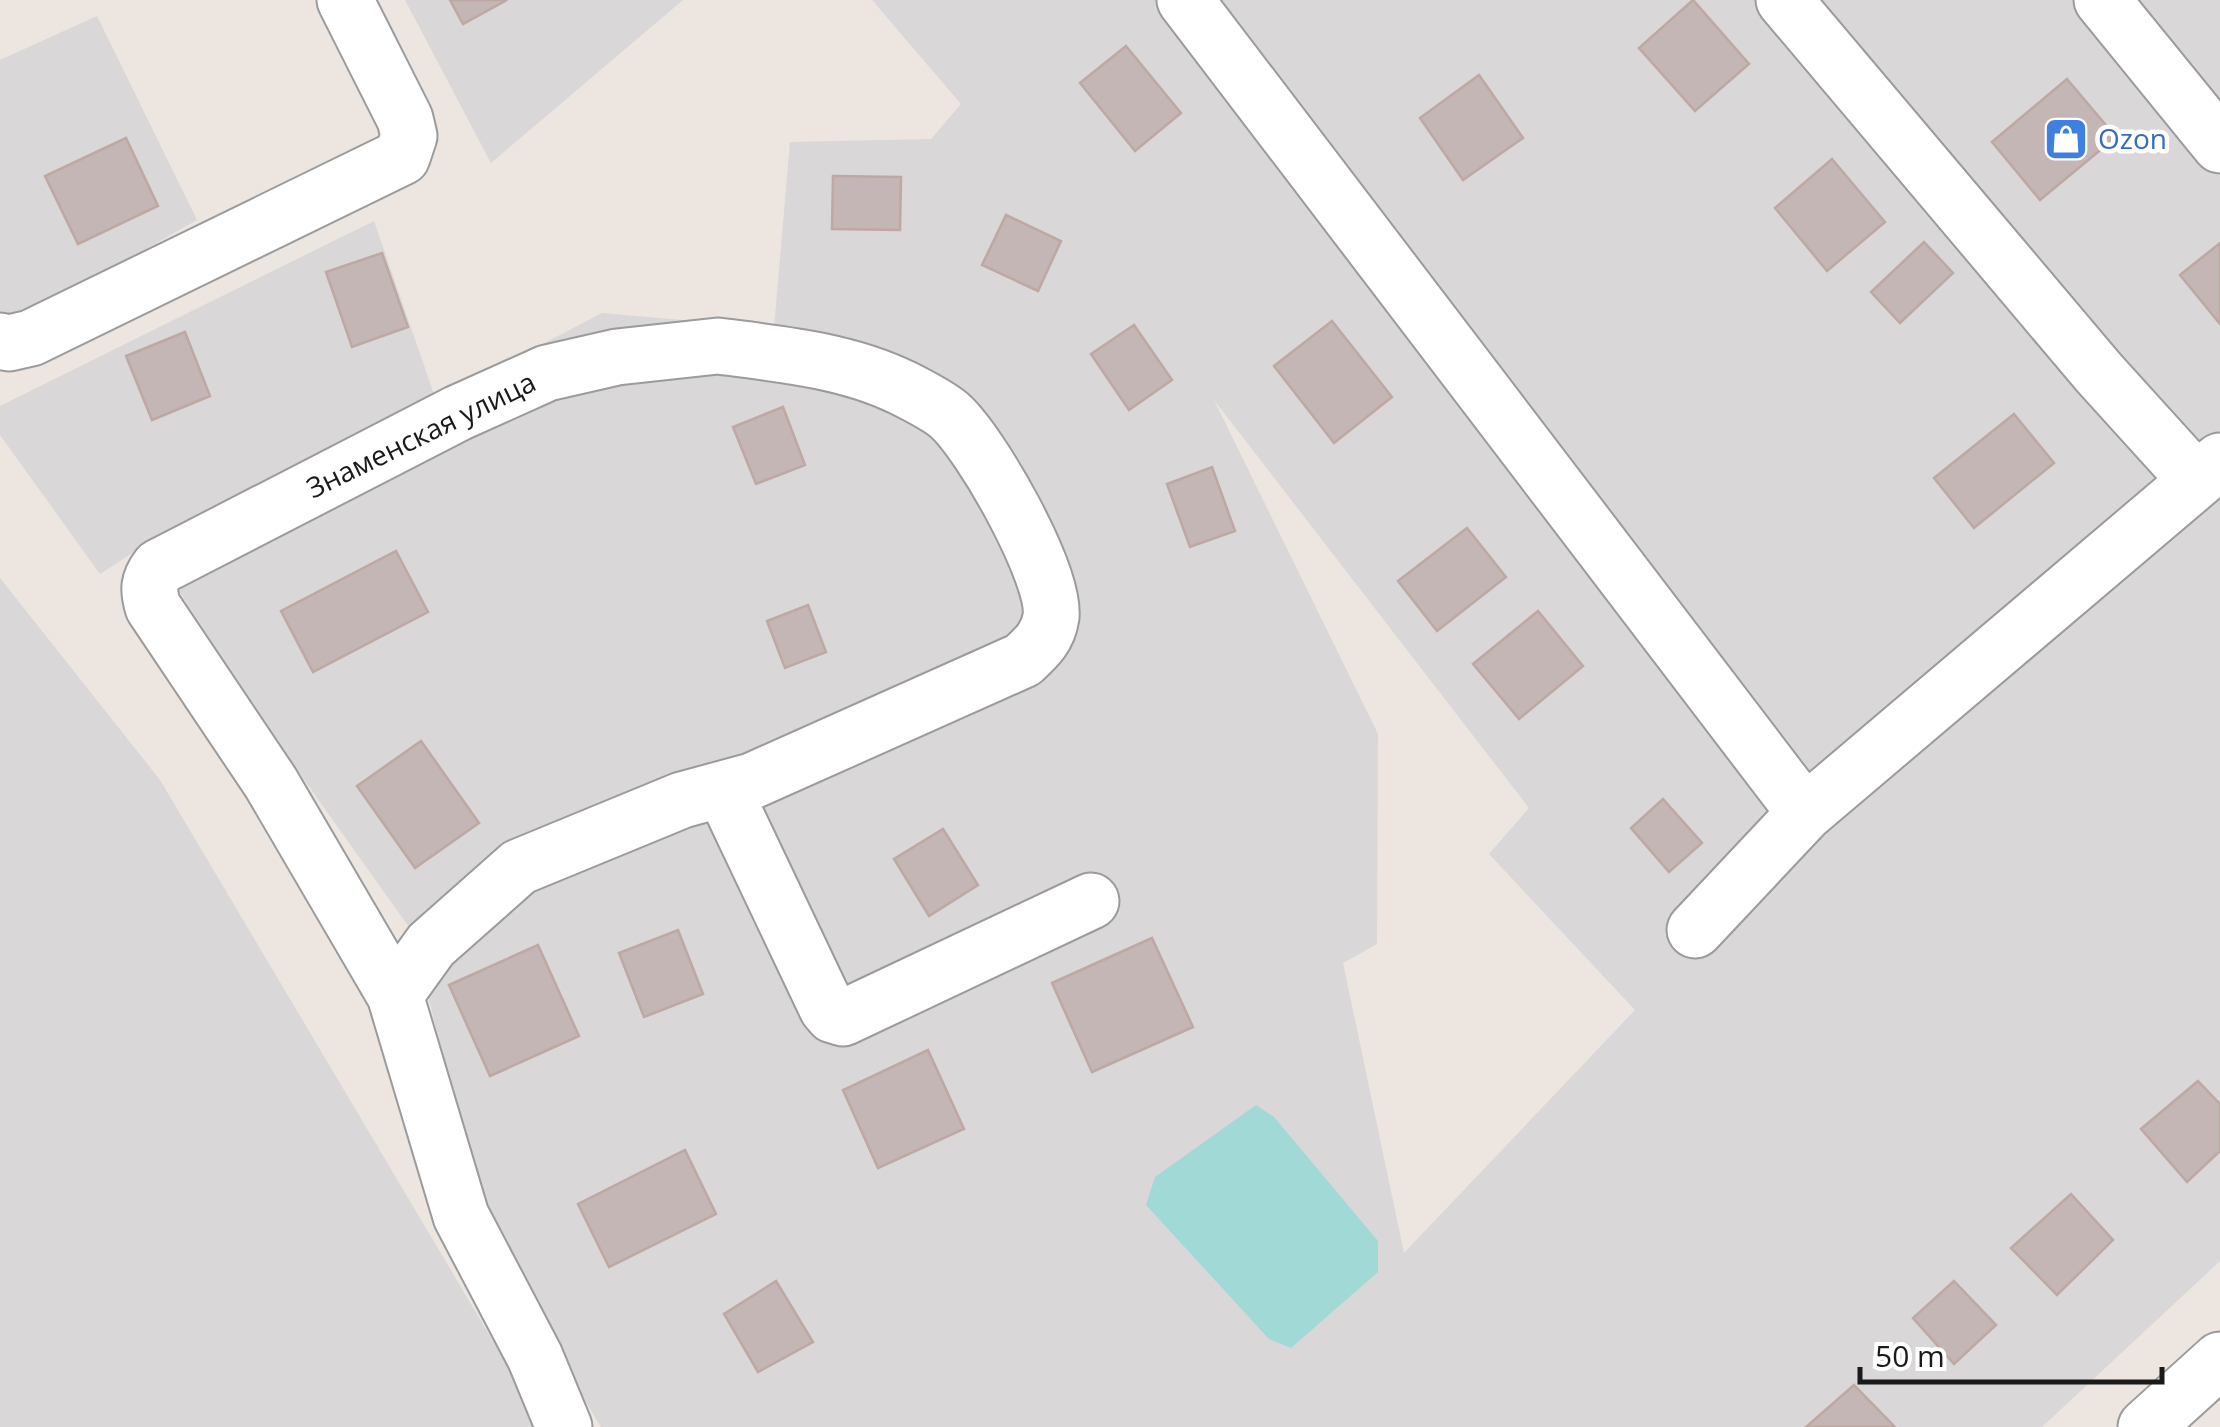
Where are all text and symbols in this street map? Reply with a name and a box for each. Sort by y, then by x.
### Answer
shop icon: Ozon [2043,116,2089,162]
place label: Ozon [2098,119,2167,157]
street label: Знаменская улица [300,362,542,506]
scale bar [1860,1322,2162,1384]
text: 50 m [1875,1335,1945,1376]

